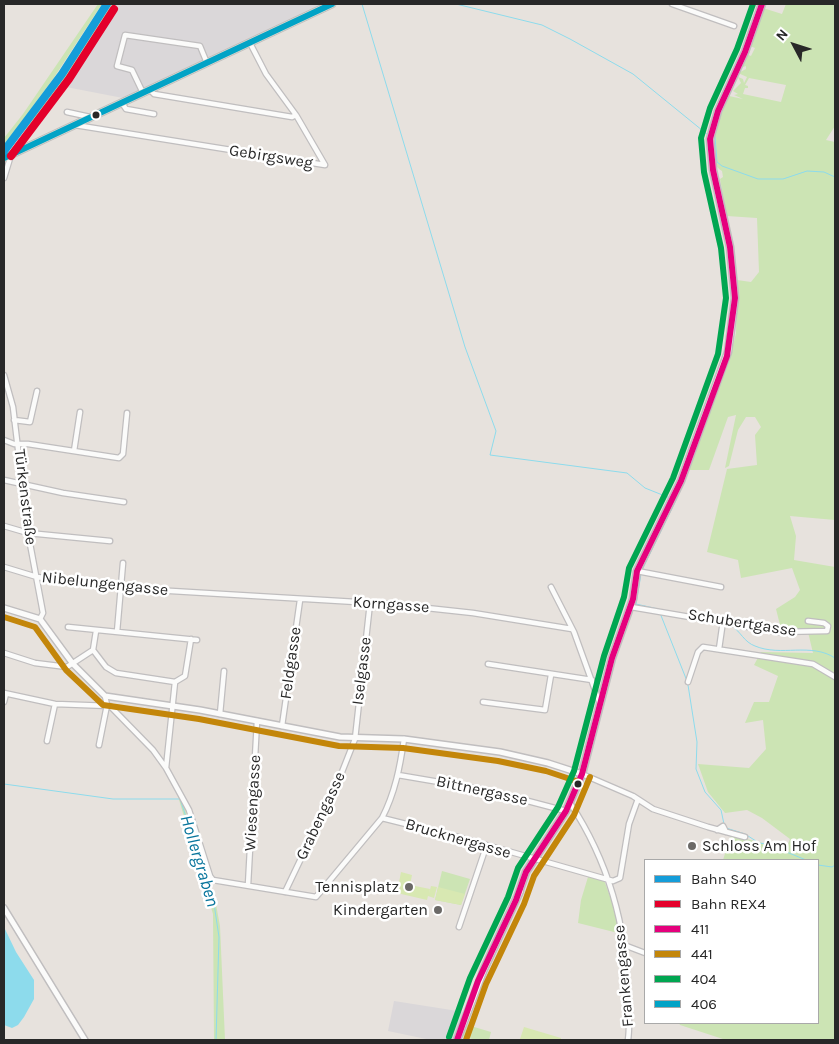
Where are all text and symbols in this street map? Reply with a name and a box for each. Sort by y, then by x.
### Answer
north arrow [769,20,819,70]
text: N [772,26,792,44]
unlabelled marker [91,110,101,120]
street label: Gebirgsweg [228,141,314,173]
street label: Türkenstraße [10,448,40,546]
street label: Nibelungengasse [41,568,169,600]
street label: Korngasse [352,593,430,617]
street label: Schubertgasse [686,605,798,641]
street label: Feldgasse [276,626,306,700]
street label: Iselgasse [348,636,376,706]
street label: Wiesengasse [241,754,265,852]
street label: Grabengasse [292,769,350,863]
street label: Bittnergasse [435,772,529,810]
unlabelled marker [573,779,583,789]
water label: Hollergraben [175,812,223,910]
street label: Brucknergasse [403,815,513,863]
place label: Schloss Am Hof [702,836,816,856]
marker: Schloss Am Hof [686,840,698,852]
legend [644,859,819,1024]
text: Bahn S40 [691,870,757,888]
place label: Tennisplatz [315,877,399,897]
marker: Tennisplatz [403,881,415,893]
text: Bahn REX4 [691,895,766,913]
place label: Kindergarten [333,900,428,920]
marker: Kindergarten [432,904,444,916]
text: 411 [691,920,709,938]
street label: Frankengasse [610,924,638,1028]
text: 441 [691,945,713,963]
text: 404 [691,970,717,988]
text: 406 [691,995,717,1013]

